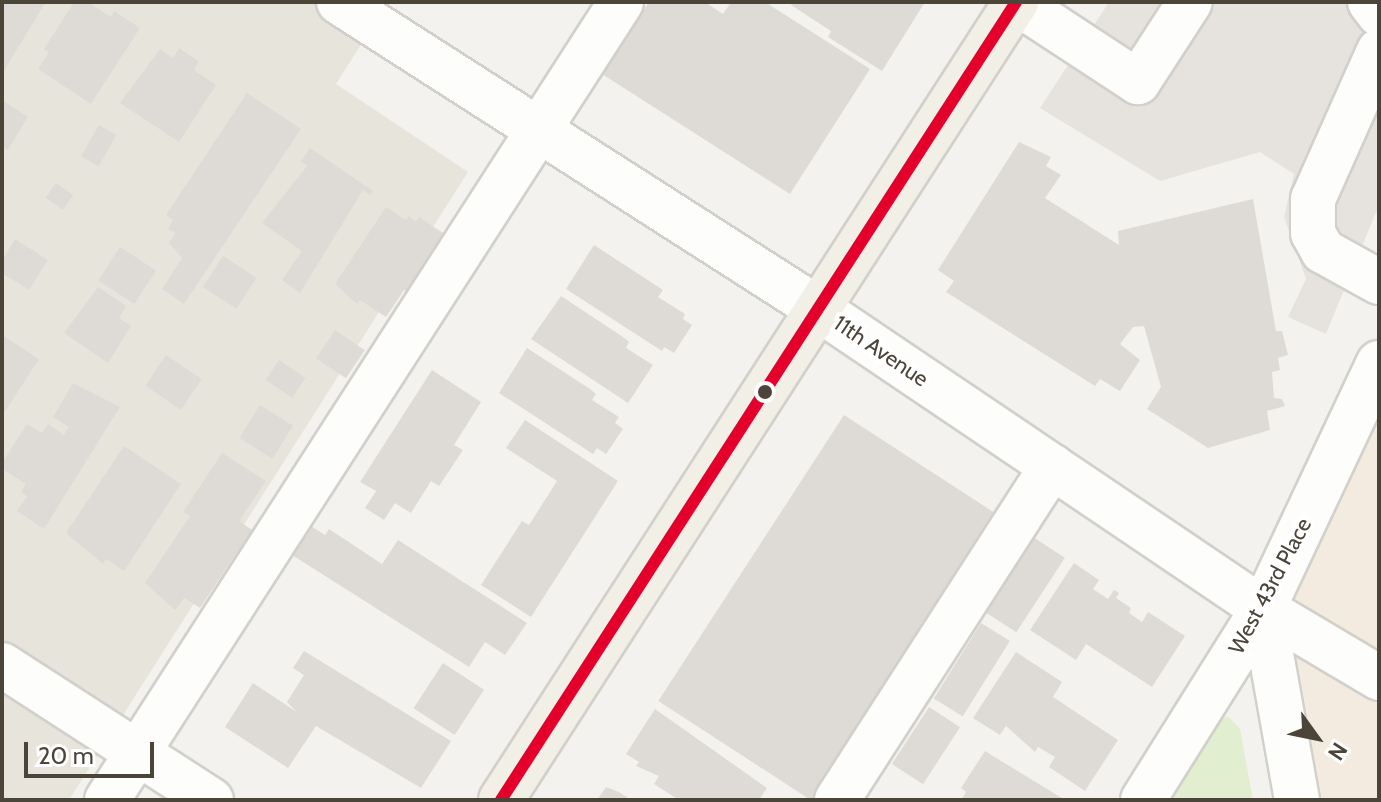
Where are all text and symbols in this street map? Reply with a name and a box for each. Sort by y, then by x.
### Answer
street label: 11th Avenue [829,310,933,392]
unlabelled marker [757,384,773,400]
street label: West 43rd Place [1223,513,1317,659]
north arrow [1277,698,1357,778]
scale bar [28,726,158,776]
text: N [1322,737,1353,765]
text: 20 m [38,741,94,770]

